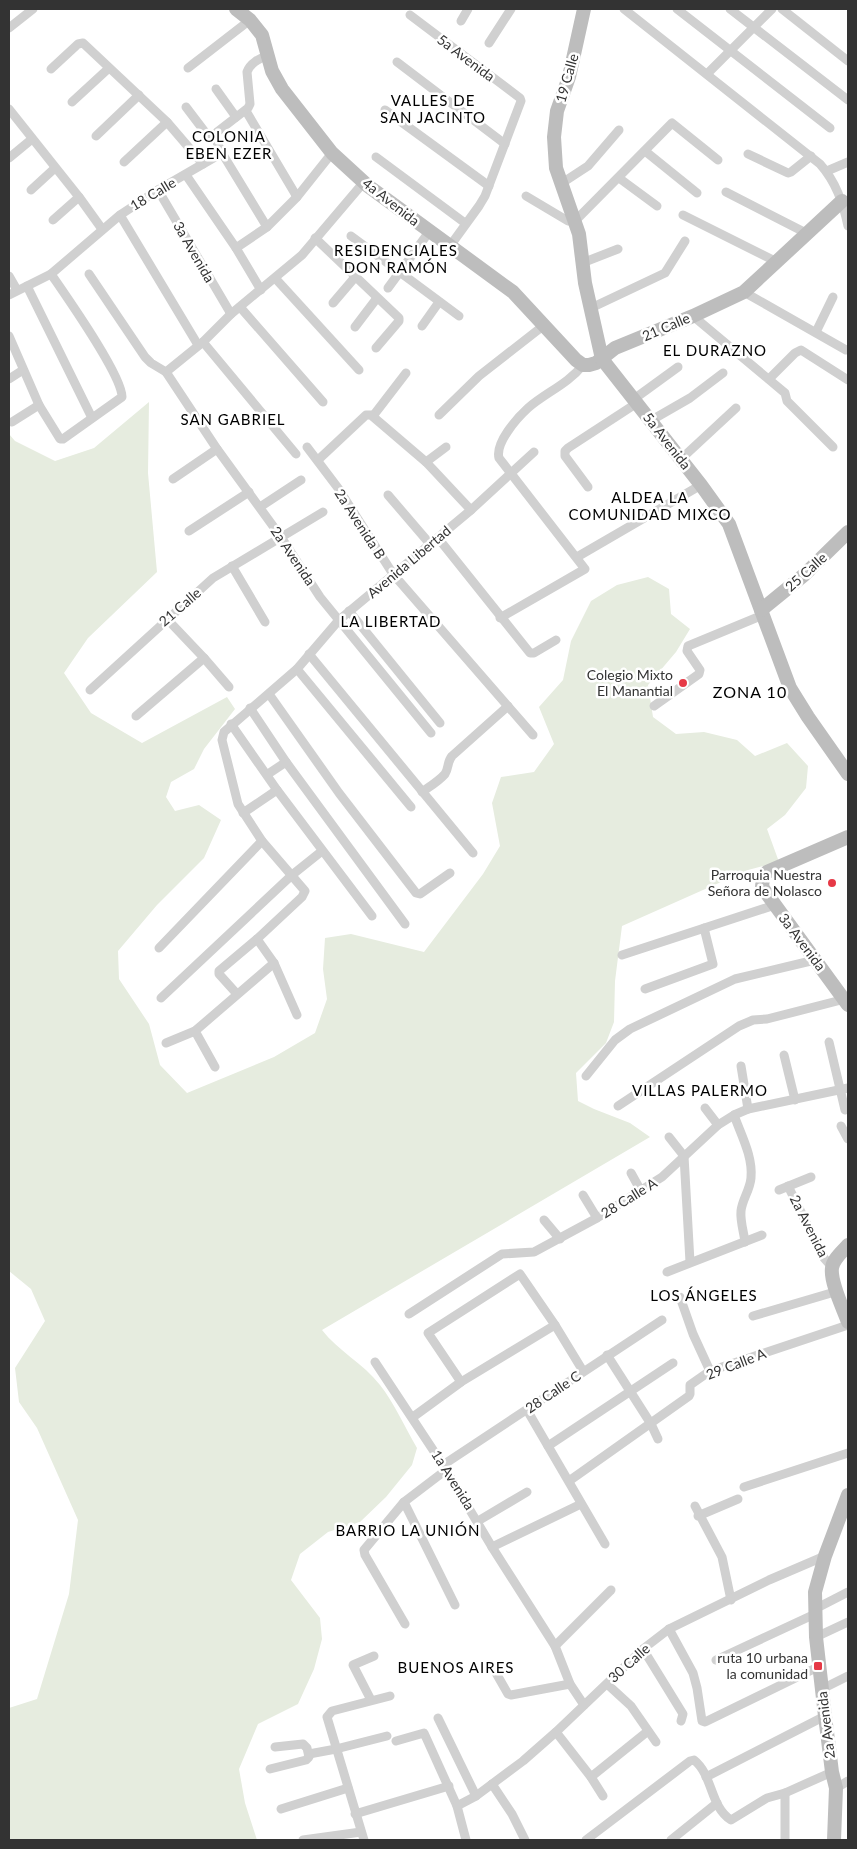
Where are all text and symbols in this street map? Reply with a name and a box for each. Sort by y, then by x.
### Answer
street label: 5a Avenida [434,30,498,85]
street label: 19 Calle [551,51,582,104]
district label: VALLES DE SAN JACINTO [380,91,486,126]
district label: COLONIA EBEN EZER [185,127,273,162]
street label: 18 Calle [127,173,179,214]
street label: 4a Avenida [359,174,423,229]
street label: 3a Avenida [170,218,219,285]
district label: RESIDENCIALES DON RAMÓN [334,241,458,276]
street label: 21 Calle [639,309,692,344]
district label: EL DURAZNO [663,341,767,359]
street label: 5a Avenida [640,409,695,473]
district label: SAN GABRIEL [180,410,286,428]
street label: 2a Avenida B [331,485,389,562]
district label: ALDEA LA COMUNIDAD MIXCO [568,488,732,523]
street label: Avenida Libertad [364,522,454,601]
street label: 2a Avenida [267,523,319,588]
street label: 25 Calle [781,549,830,595]
street label: 21 Calle [155,584,204,629]
district label: LA LIBERTAD [341,612,441,630]
place label: Colegio Mixto El Manantial [587,666,673,699]
marker: Colegio Mixto El Manantial [677,677,689,689]
district label: ZONA 10 [713,682,787,701]
place label: Parroquia Nuestra Señora de Nolasco [708,866,822,899]
marker: Parroquia Nuestra Señora de Nolasco [826,877,838,889]
street label: 3a Avenida [775,910,830,974]
district label: VILLAS PALERMO [632,1081,768,1099]
street label: 28 Calle A [598,1173,660,1221]
street label: 2a Avenida [787,1192,832,1260]
district label: LOS ÁNGELES [650,1286,758,1304]
street label: 29 Calle A [703,1344,769,1383]
street label: 28 Calle C [522,1367,584,1416]
street label: 1a Avenida [428,1447,479,1513]
district label: BARRIO LA UNIÓN [336,1521,480,1539]
street label: 30 Calle [604,1640,653,1686]
place label: ruta 10 urbana la comunidad [717,1649,808,1682]
district label: BUENOS AIRES [398,1658,514,1676]
marker: ruta 10 urbana la comunidad [812,1660,824,1672]
street label: 2a Avenida [813,1690,838,1760]

